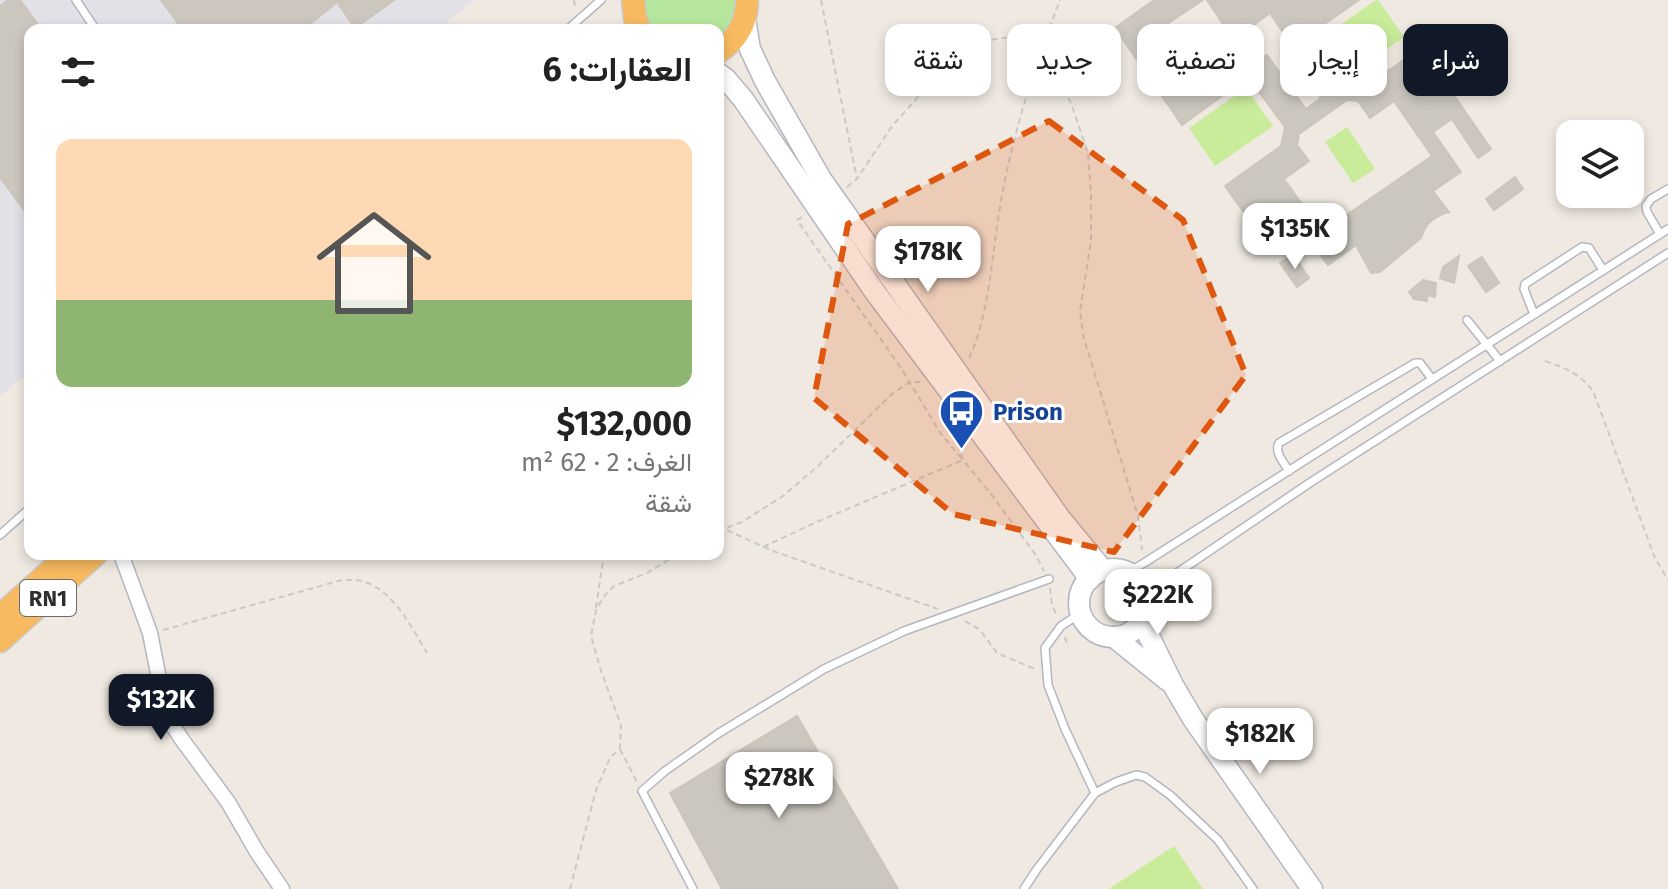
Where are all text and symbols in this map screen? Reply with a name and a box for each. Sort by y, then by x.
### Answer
chip: شقة [885,24,991,96]
chip: جديد [1007,24,1121,96]
chip: تصفية [1137,24,1264,96]
chip: إيجار [1280,24,1387,96]
chip: شراء [1403,24,1508,96]
text: العقارات: 6 [543,49,692,90]
icon: filters [56,50,100,94]
map controls [1556,120,1644,208]
button: layers [1556,120,1644,208]
icon: home [302,191,446,335]
pin: $135K [1239,203,1351,271]
text: $135K [1260,213,1330,244]
pin: $178K [872,226,984,294]
text: $178K [894,236,962,267]
bus stop icon: Prison [938,388,986,451]
place label: Prison [993,398,1063,426]
text: $132,000 [557,403,692,444]
text: الغرف: 2 · 62 m² [521,447,692,478]
text: شقة [645,488,692,519]
pin: $222K [1102,569,1214,637]
text: $222K [1123,579,1193,610]
road number: RN1 [20,580,76,616]
pin: $132K [105,674,217,742]
text: $132K [127,684,195,715]
pin: $182K [1204,708,1316,776]
text: $182K [1225,718,1295,749]
pin: $278K [723,752,835,820]
text: $278K [744,762,814,793]

